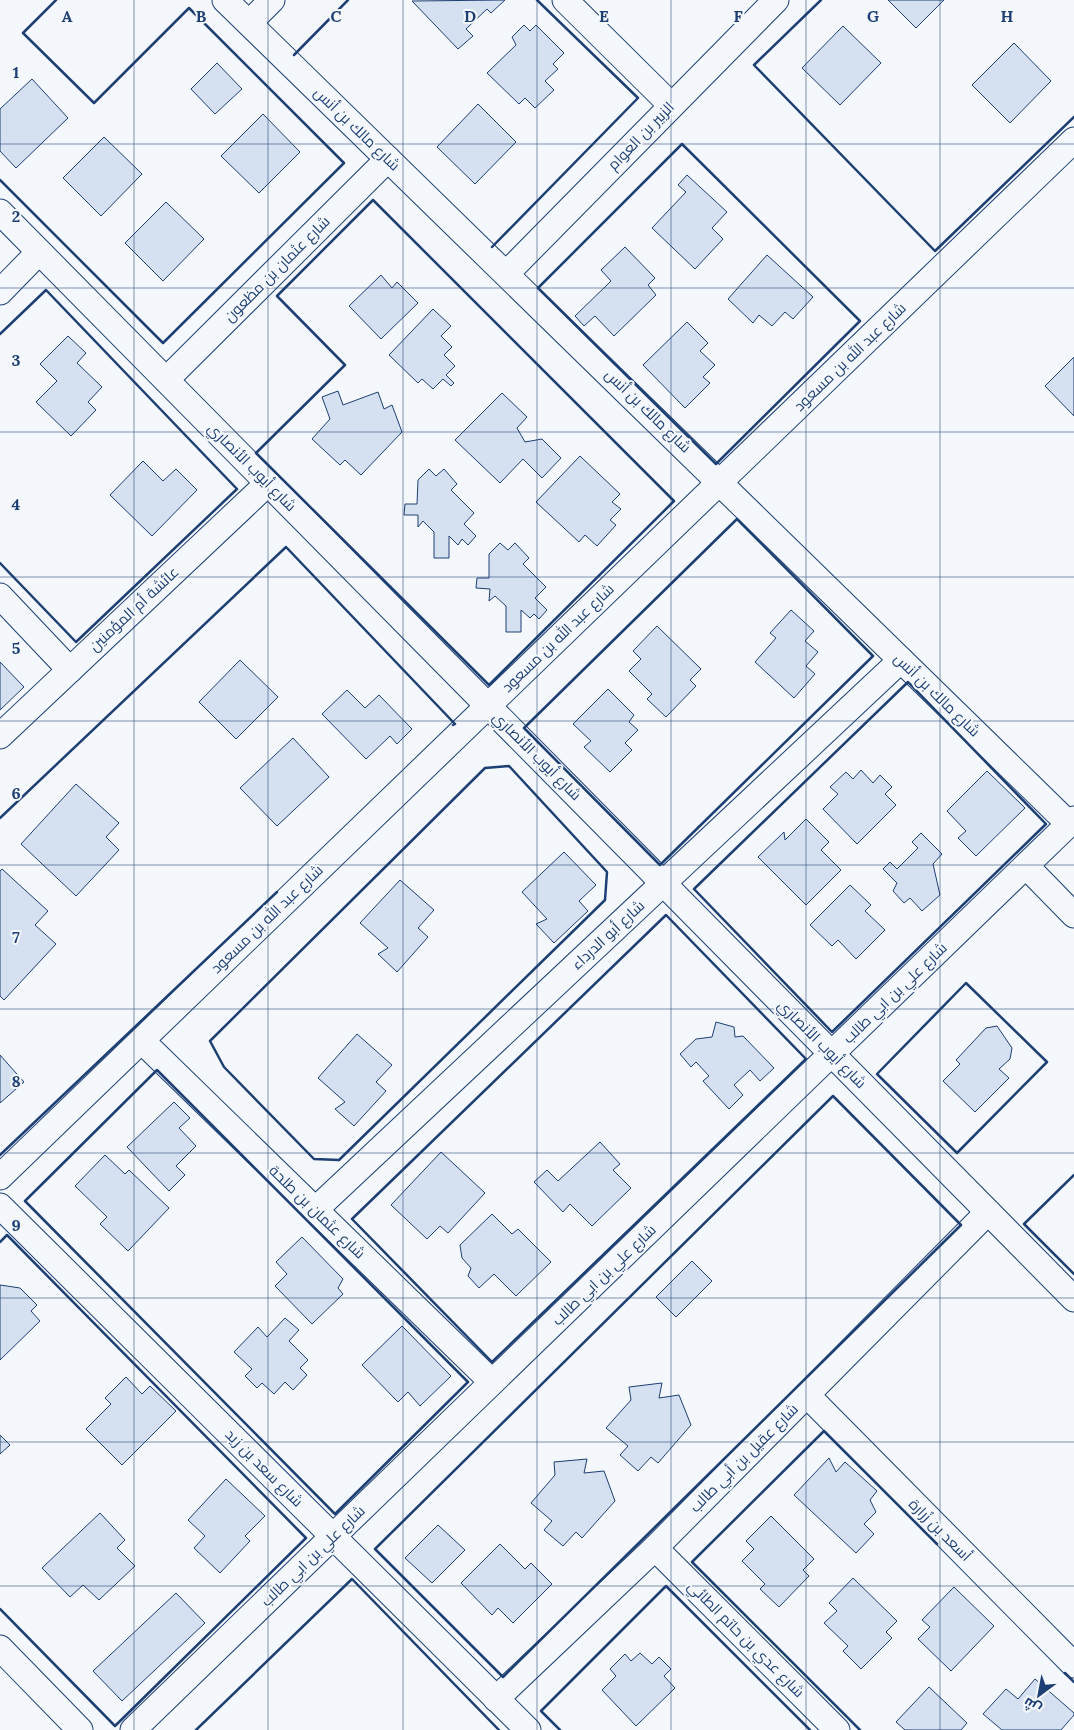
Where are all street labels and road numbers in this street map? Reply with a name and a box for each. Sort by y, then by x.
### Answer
street label: شارع مالك بن أنس [309,83,404,176]
street label: الزبير بن العوام [603,97,679,175]
street label: شارع عثمان بن مظعون [220,212,335,327]
street label: شارع عبد الله بن مسعود [790,298,911,416]
street label: شارع مالك بن أنس [600,365,695,458]
street label: شارع أيوب الأنصاري [202,418,301,517]
street label: عائشة أم المؤمنين [85,562,183,656]
street label: شارع عبد الله بن مسعود [498,579,619,697]
street label: شارع مالك بن أنس [889,649,984,742]
street label: شارع أيوب الأنصاري [487,707,586,806]
street label: شارع عبد الله بن مسعود [207,860,328,978]
street label: شارع أبو الدرداء [567,896,650,975]
street label: شارع علي بن ابي طالب [839,938,953,1049]
street label: شارع أيوب الأنصاري [772,995,871,1094]
street label: شارع عثمان بن طلحة [264,1161,370,1264]
street label: شارع علي بن ابي طالب [548,1220,662,1331]
street label: شارع عقيل بن أبي طالب [685,1399,804,1518]
street label: شارع سعد بن زيد [220,1425,307,1512]
street label: أسعد بن زُرارة [904,1494,976,1566]
street label: شارع علي بن ابي طالب [257,1501,371,1612]
street label: شارع عدي بن حاتم الطائي [682,1576,809,1703]

